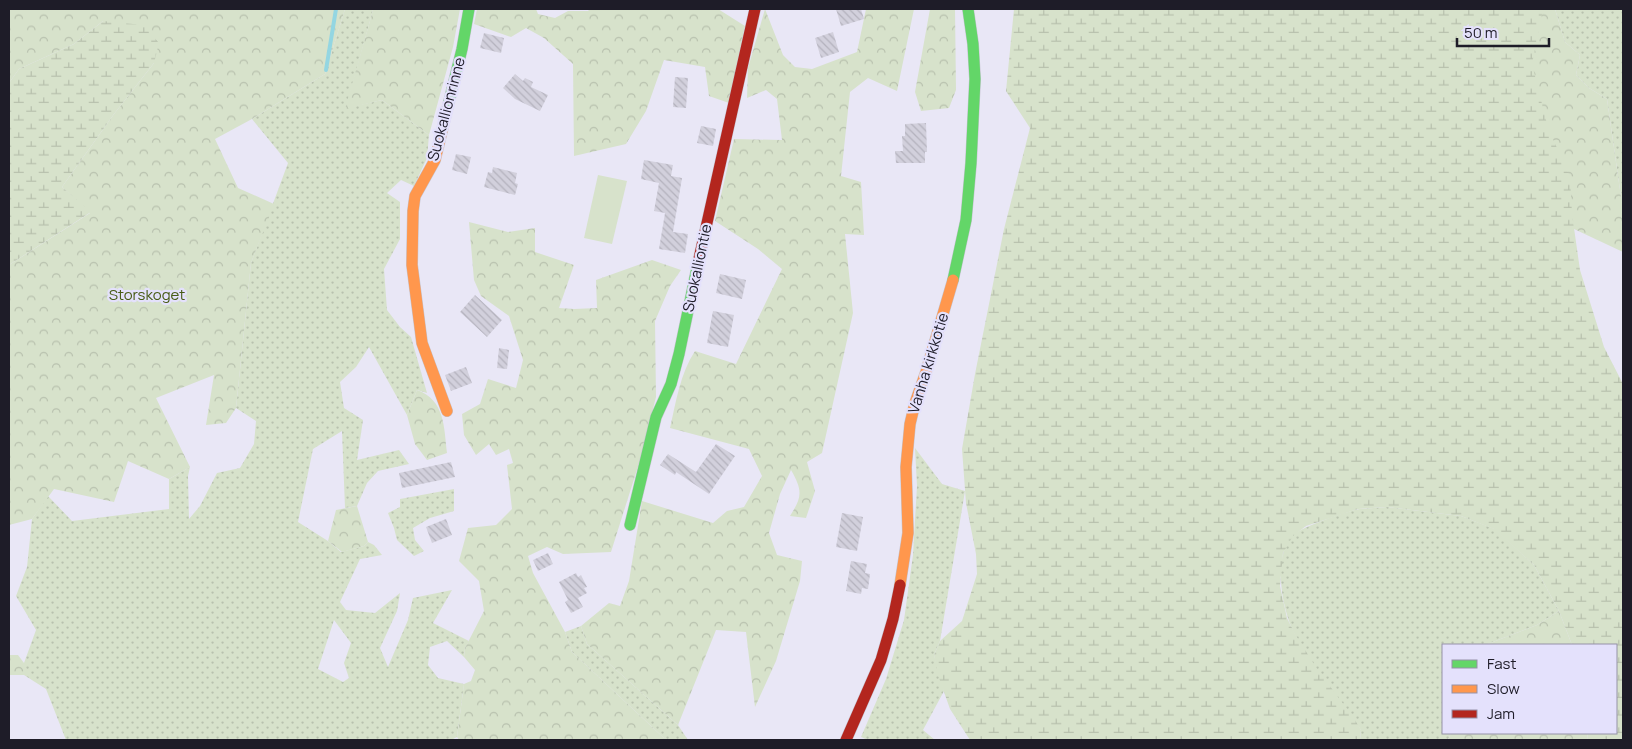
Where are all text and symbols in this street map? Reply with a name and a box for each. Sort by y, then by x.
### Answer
scale bar [1457,15,1550,47]
text: 50 m [1464,22,1498,43]
street label: Suokallionrinne [422,55,470,163]
street label: Suokalliontie [677,222,717,314]
park label: Storskoget [109,284,185,305]
street label: Vanha kirkkotie [903,310,953,416]
legend [1442,644,1617,734]
text: Fast [1487,653,1516,674]
text: Slow [1487,678,1520,699]
text: Jam [1487,703,1515,724]

